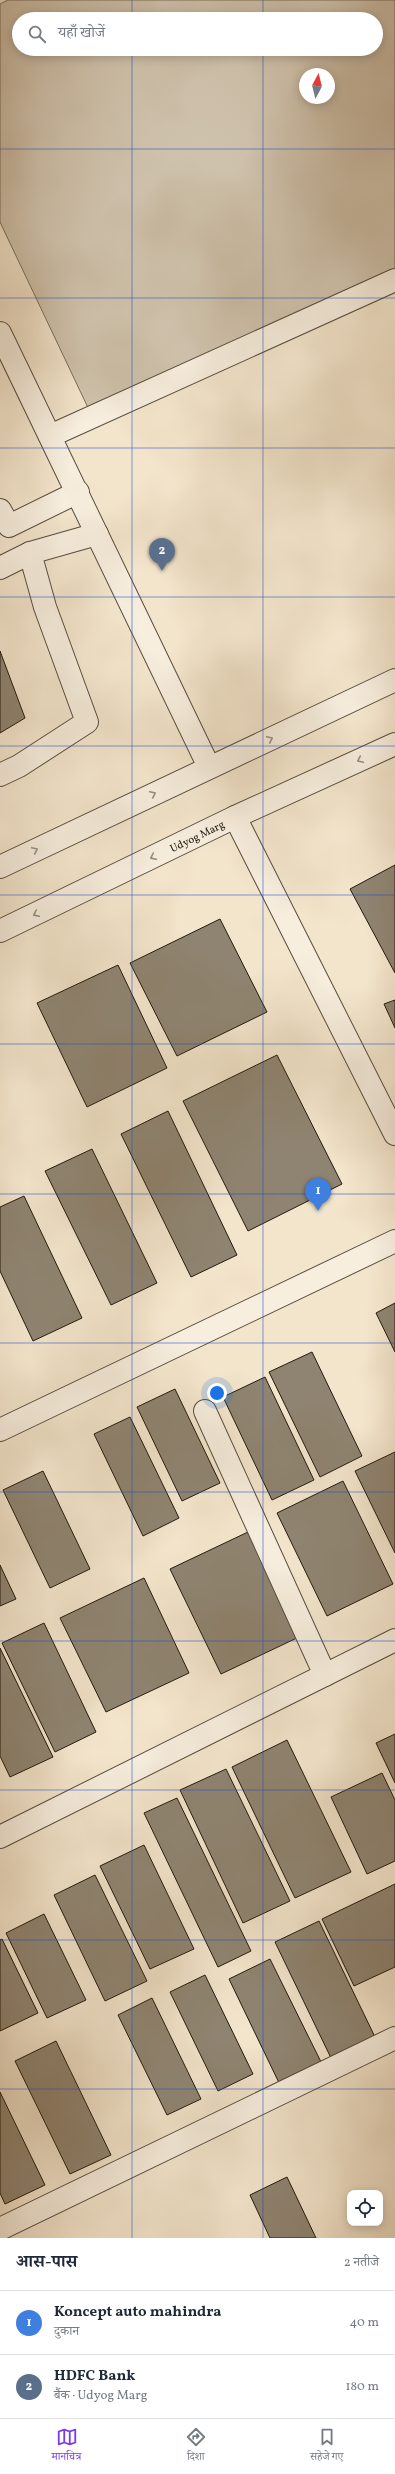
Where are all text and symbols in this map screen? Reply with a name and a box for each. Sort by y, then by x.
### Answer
search box [12,12,383,56]
icon: search [26,23,48,45]
text: यहाँ खोजें [58,23,105,44]
north arrow [299,68,335,104]
pin: 2 [149,538,175,571]
one-way arrow [266,736,273,744]
one-way arrow [356,755,364,763]
one-way arrow [148,791,156,799]
street label: Udyog Marg [168,817,228,857]
one-way arrow [31,847,39,855]
one-way arrow [150,852,157,860]
one-way arrow [33,909,41,917]
pin: 1 [305,1178,331,1211]
your location [207,1383,227,1403]
map controls [347,2190,383,2226]
button: locate [347,2190,383,2226]
text: आस-पास [16,2251,77,2274]
text: 2 नतीजे [344,2254,379,2272]
text: Koncept auto mahindra [54,2302,222,2323]
text: 1 [26,2314,32,2332]
text: 40 m [350,2314,379,2332]
text: दुकान [54,2323,79,2341]
text: HDFC Bank [54,2366,135,2387]
text: 2 [26,2378,32,2396]
text: 180 m [345,2378,379,2396]
text: बैंक · Udyog Marg [54,2387,147,2405]
tab: मानचित्र [52,2426,81,2467]
tab: दिशा [185,2426,207,2467]
tab: सहेजे गए [310,2426,343,2467]

